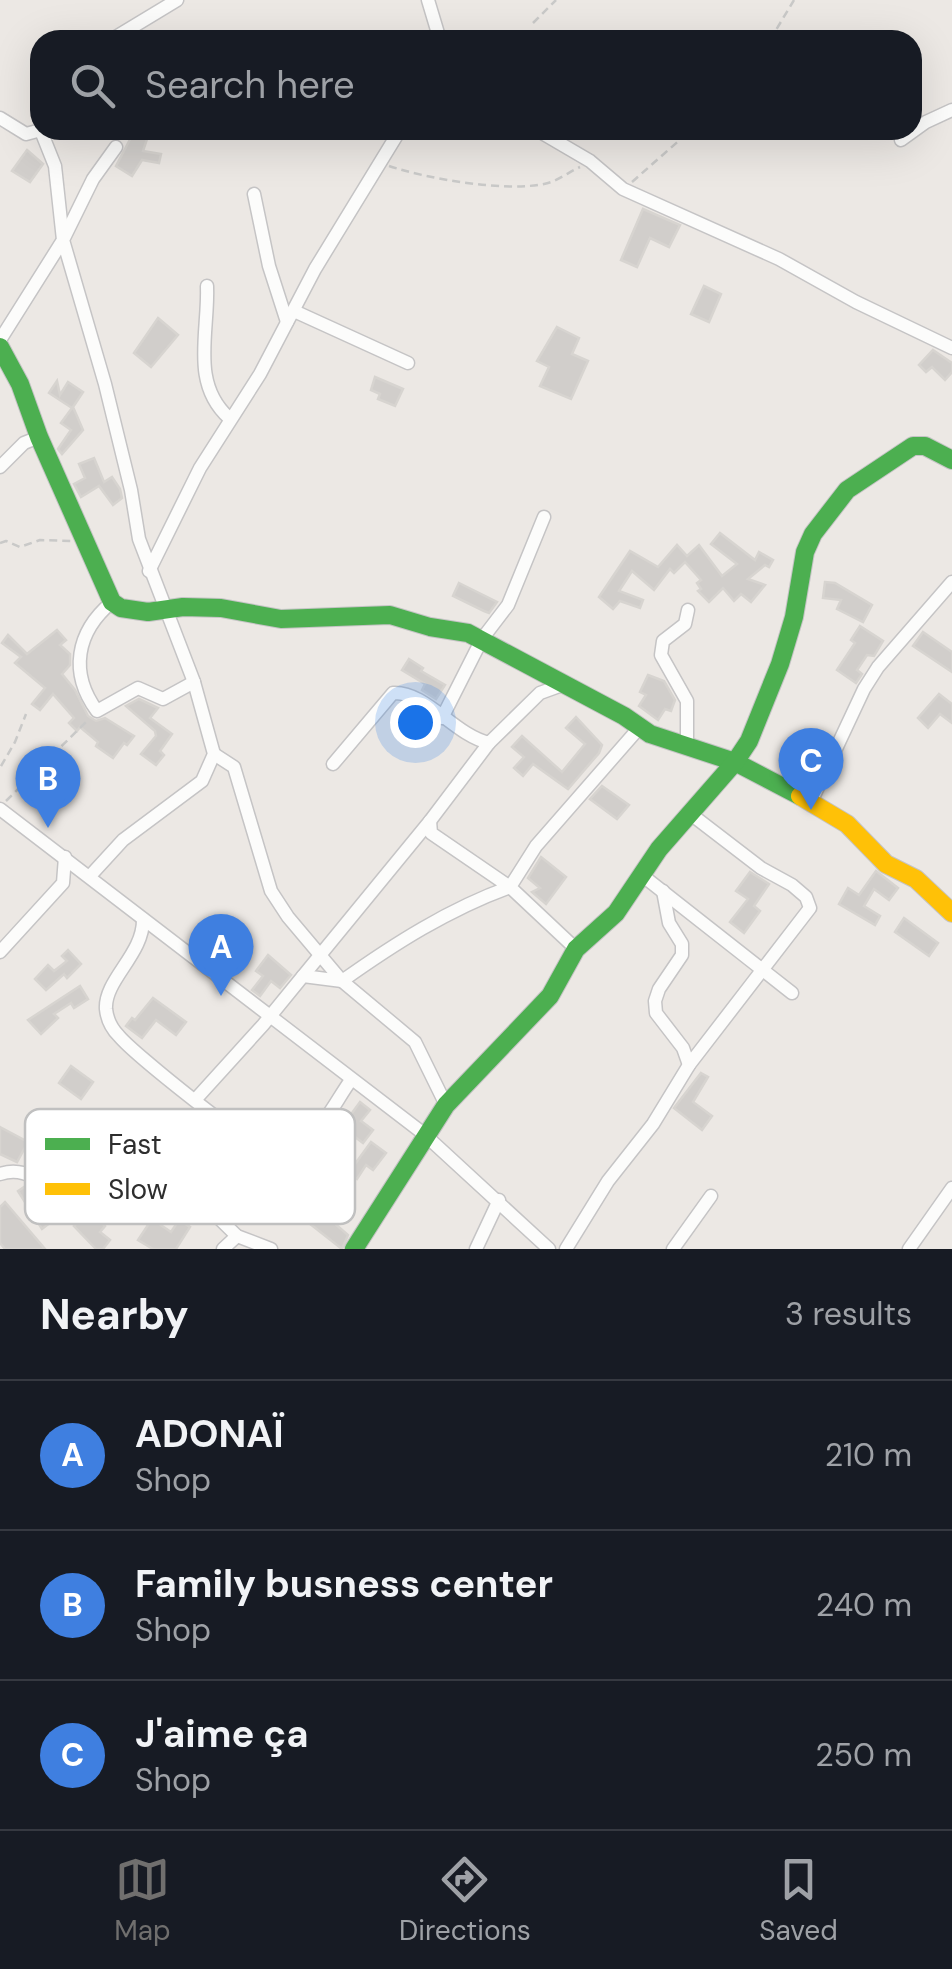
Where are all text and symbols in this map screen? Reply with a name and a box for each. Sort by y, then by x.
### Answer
search box [30,30,922,140]
icon: search [65,58,120,113]
text: Search here [145,60,355,110]
your location [390,697,441,748]
pin: C [778,728,844,810]
pin: B [15,746,80,828]
pin: A [188,914,254,996]
legend [25,1109,355,1224]
text: Fast [108,1126,162,1163]
text: Slow [108,1171,168,1208]
text: Nearby [40,1287,189,1342]
text: 3 results [785,1293,912,1335]
text: ADONAÏ [135,1409,284,1459]
text: A [61,1434,84,1476]
text: 210 m [825,1434,912,1476]
text: Shop [135,1459,211,1501]
text: Family busness center [135,1559,553,1609]
text: B [62,1584,83,1626]
text: 240 m [816,1584,912,1626]
text: Shop [135,1609,211,1651]
text: J'aime ça [135,1709,309,1759]
text: C [61,1734,84,1776]
text: 250 m [815,1734,912,1776]
text: Shop [135,1759,211,1801]
tab: Map [114,1852,171,1949]
tab: Directions [399,1852,531,1949]
tab: Saved [759,1852,838,1949]

